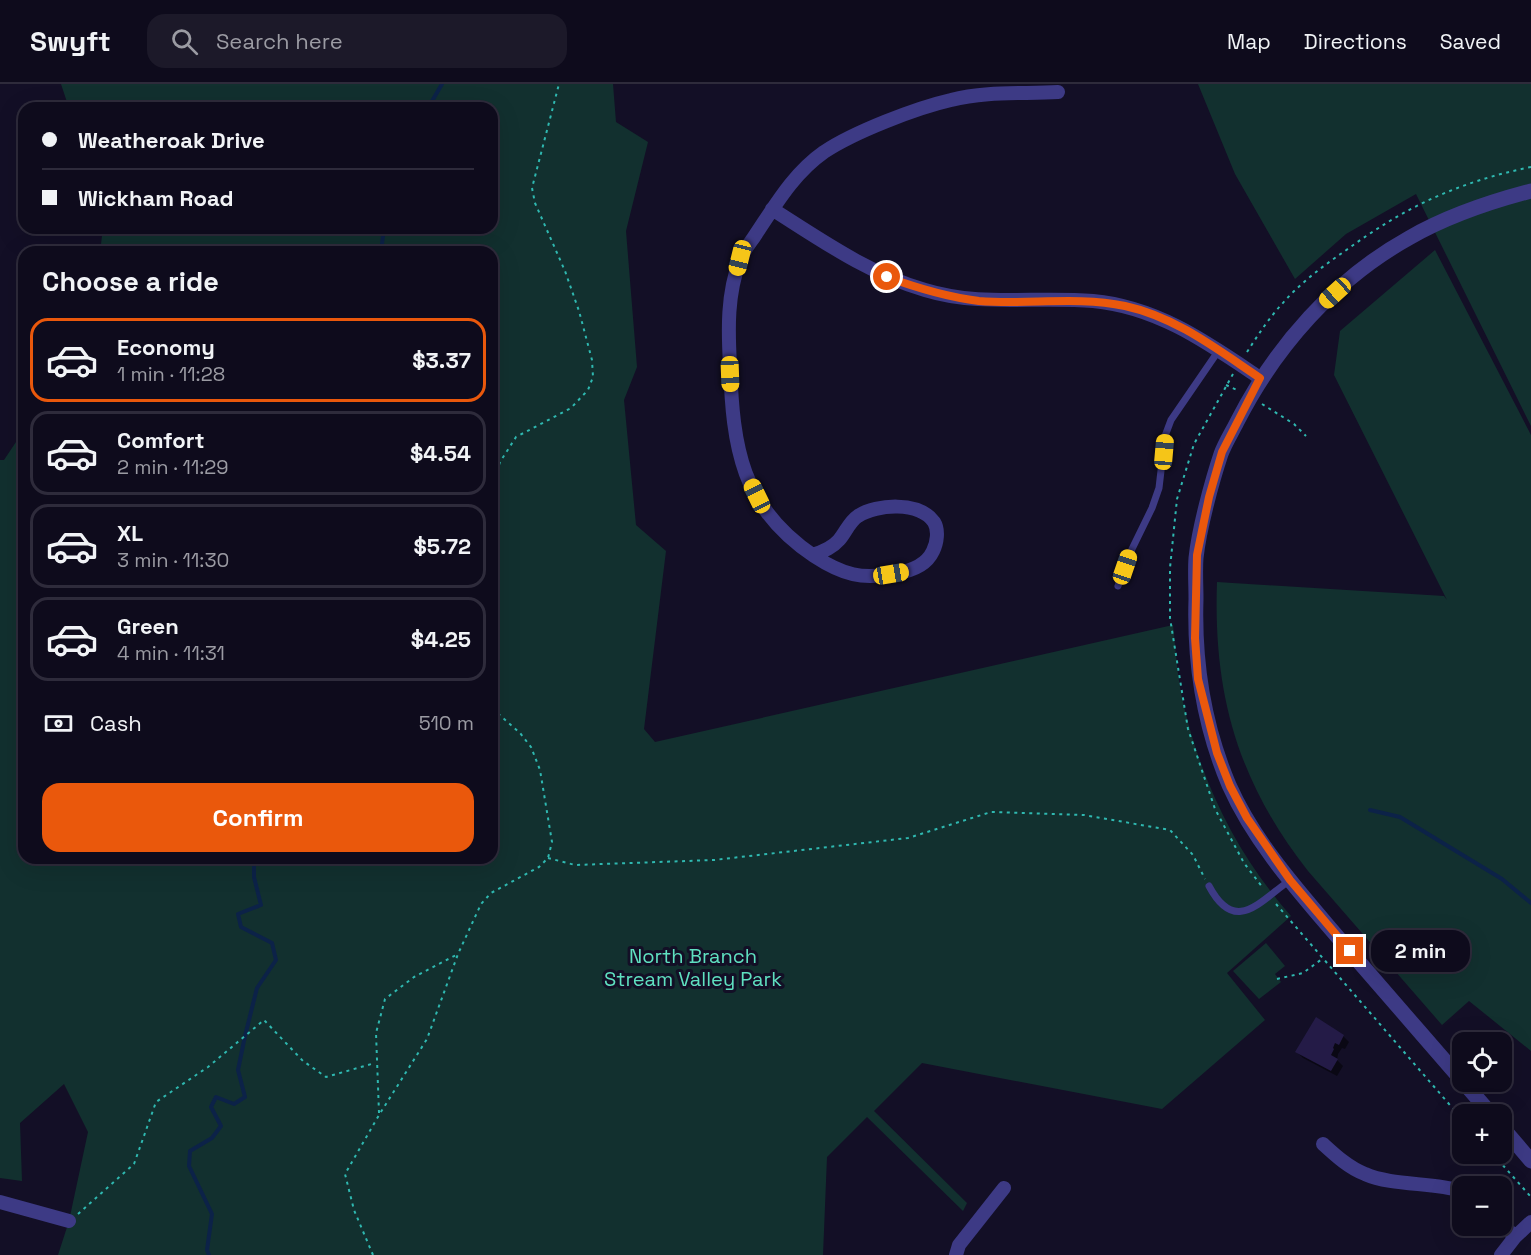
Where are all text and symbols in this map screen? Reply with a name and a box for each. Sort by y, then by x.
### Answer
search box [147,14,567,68]
text: Swyft [30,23,111,59]
icon: search [168,25,201,58]
text: Search here [216,27,343,55]
text: Map [1227,28,1271,55]
text: Directions [1304,28,1407,55]
text: Saved [1440,28,1501,55]
text: Weatheroak Drive [78,126,265,154]
text: Wickham Road [78,184,233,212]
car [727,238,753,278]
route start [873,263,900,290]
text: Choose a ride [42,264,219,299]
car [1316,274,1354,312]
icon: car [45,333,99,387]
text: Economy [117,333,215,361]
text: $3.37 [412,346,471,374]
car [720,356,740,392]
text: 1 min · 11:28 [117,361,225,387]
icon: car [45,426,99,480]
text: Comfort [117,426,205,454]
car [1153,433,1175,471]
text: $4.54 [410,439,471,467]
text: 2 min · 11:29 [117,454,229,480]
car [741,476,773,516]
icon: car [45,519,99,573]
text: XL [117,519,143,547]
text: $5.72 [413,532,471,560]
text: 3 min · 11:30 [117,547,229,573]
car [1111,547,1139,587]
car [872,562,910,586]
icon: car [45,612,99,666]
text: Green [117,612,179,640]
text: $4.25 [411,625,471,653]
text: 4 min · 11:31 [117,640,225,666]
icon: cash [42,707,75,740]
text: Cash [90,709,142,737]
text: 510 m [419,710,474,736]
button: Confirm [42,783,474,852]
callout: 2 min [1371,930,1470,972]
route end [1336,937,1363,964]
text: 2 min [1395,938,1446,964]
park label: North Branch Stream Valley Park [604,943,782,992]
map controls [1452,1032,1512,1236]
button: locate [1452,1032,1512,1092]
button: + [1452,1104,1512,1164]
button: − [1452,1176,1512,1236]

